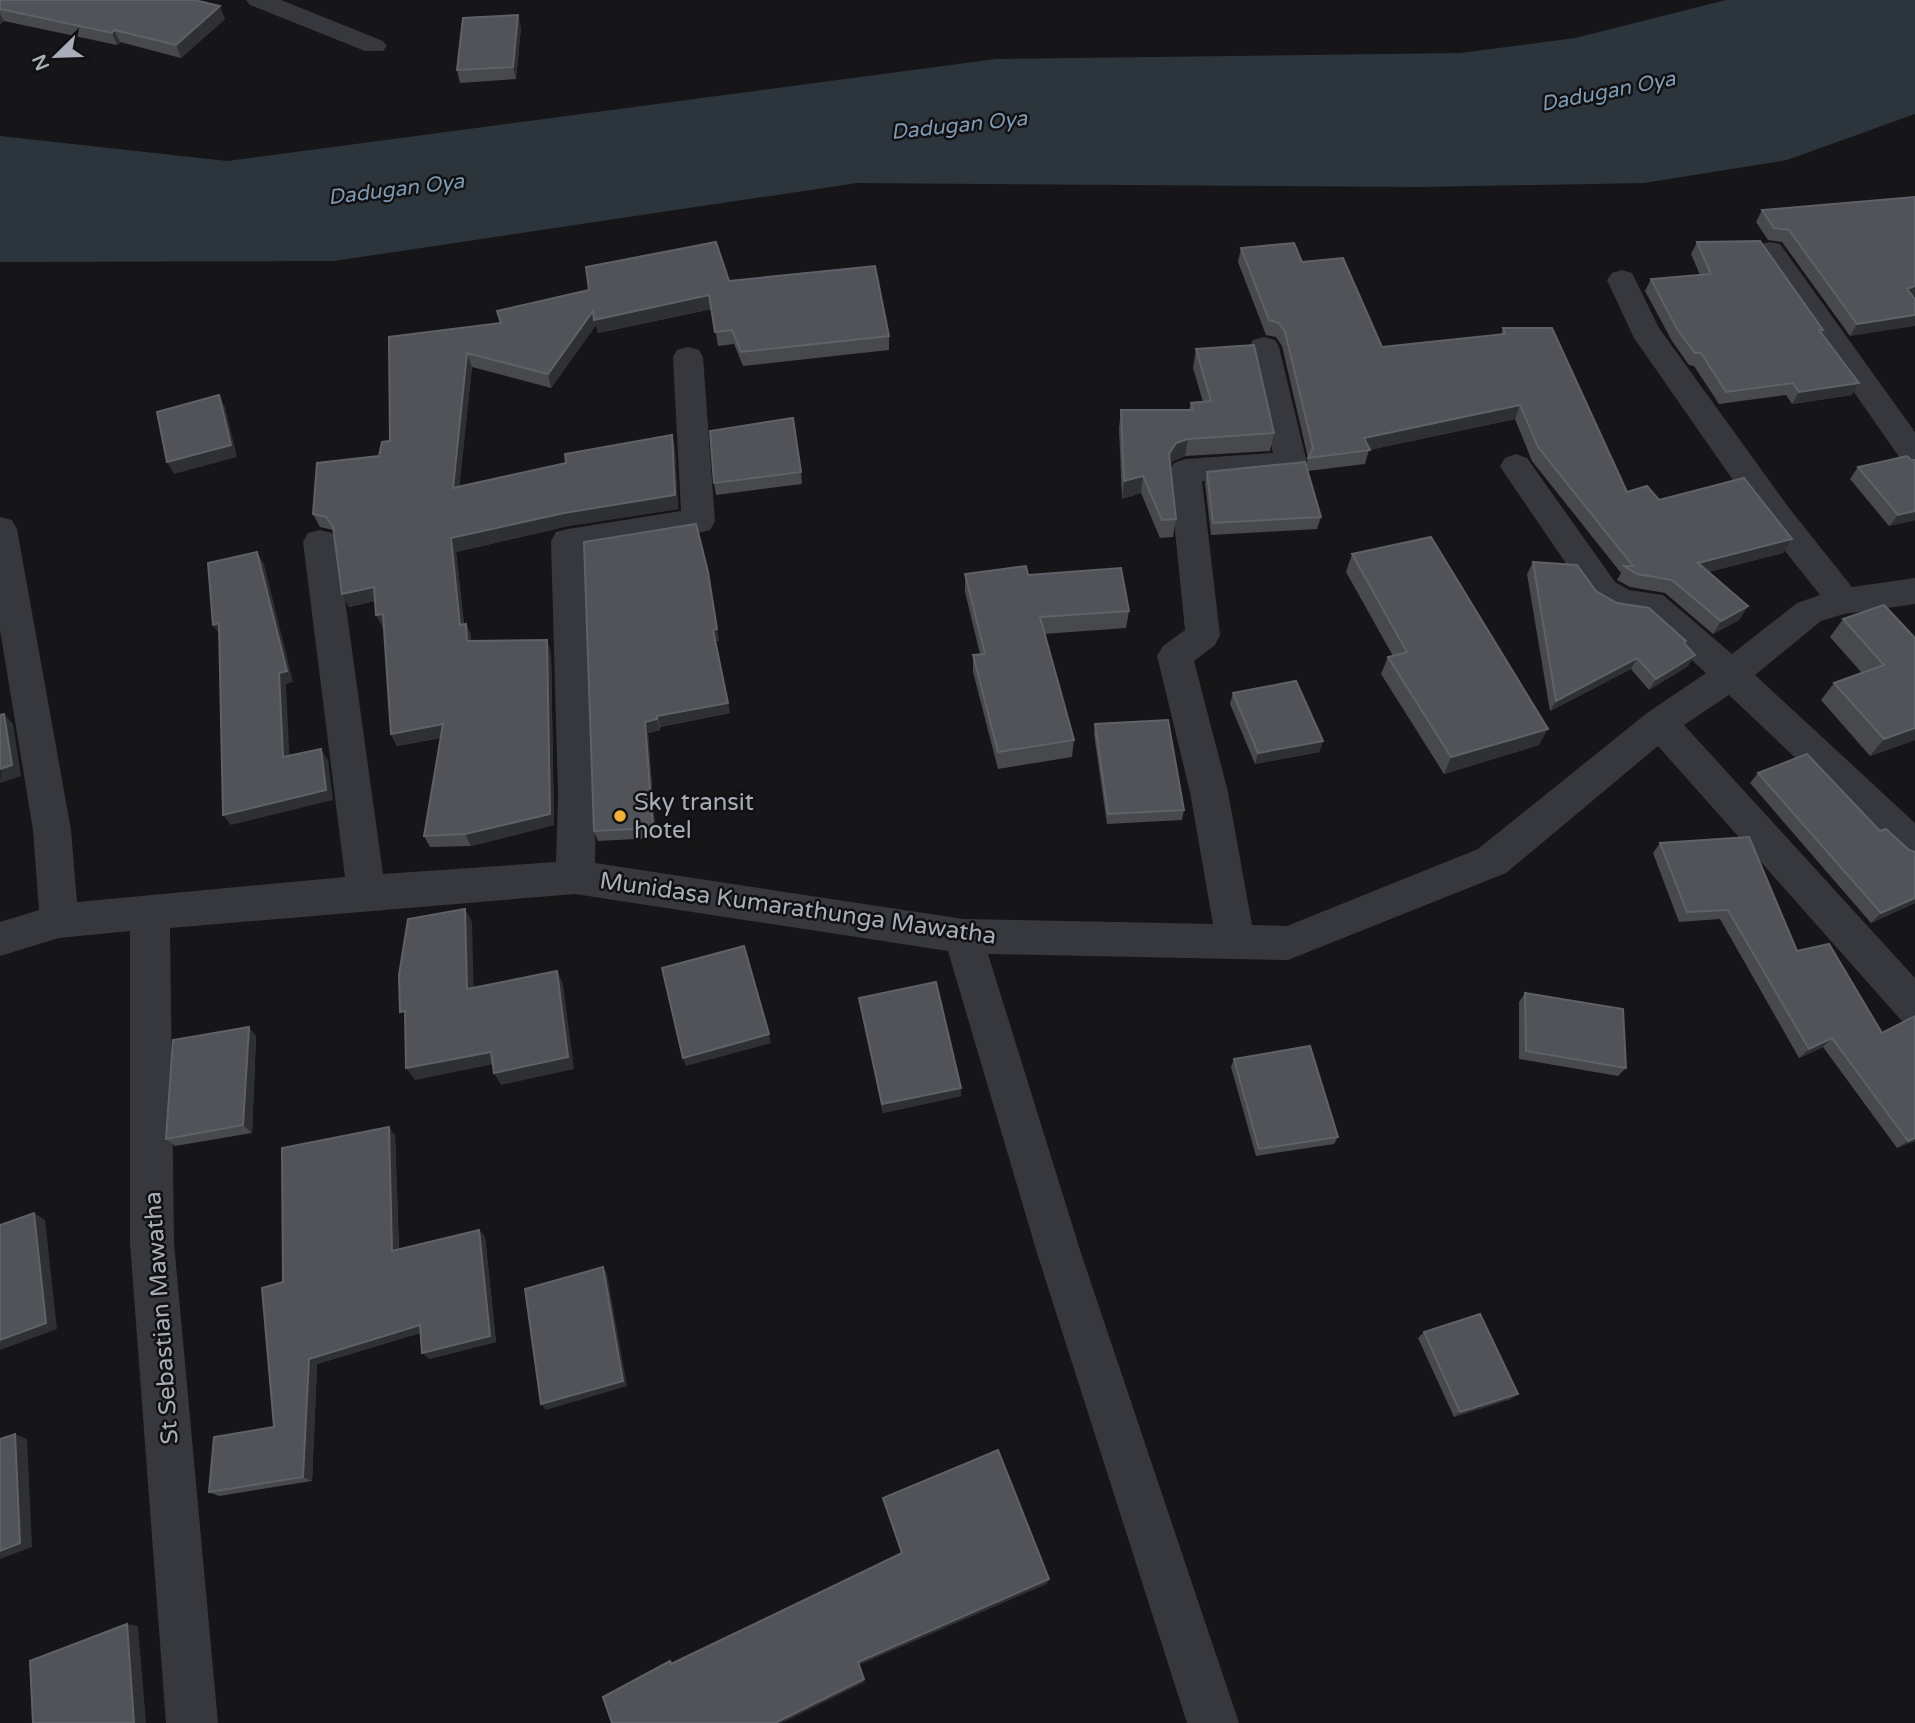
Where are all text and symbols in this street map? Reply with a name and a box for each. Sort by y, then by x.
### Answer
north arrow [21,21,91,91]
text: N [28,51,54,74]
water label: Dadugan Oya [1539,66,1679,117]
water label: Dadugan Oya [890,106,1030,145]
water label: Dadugan Oya [327,169,467,210]
place label: Sky transit hotel [634,788,754,845]
marker: Sky transit hotel [612,808,628,824]
street label: Munidasa Kumarathunga Mawatha [598,866,998,951]
street label: St Sebastian Mawatha [138,1191,185,1445]

